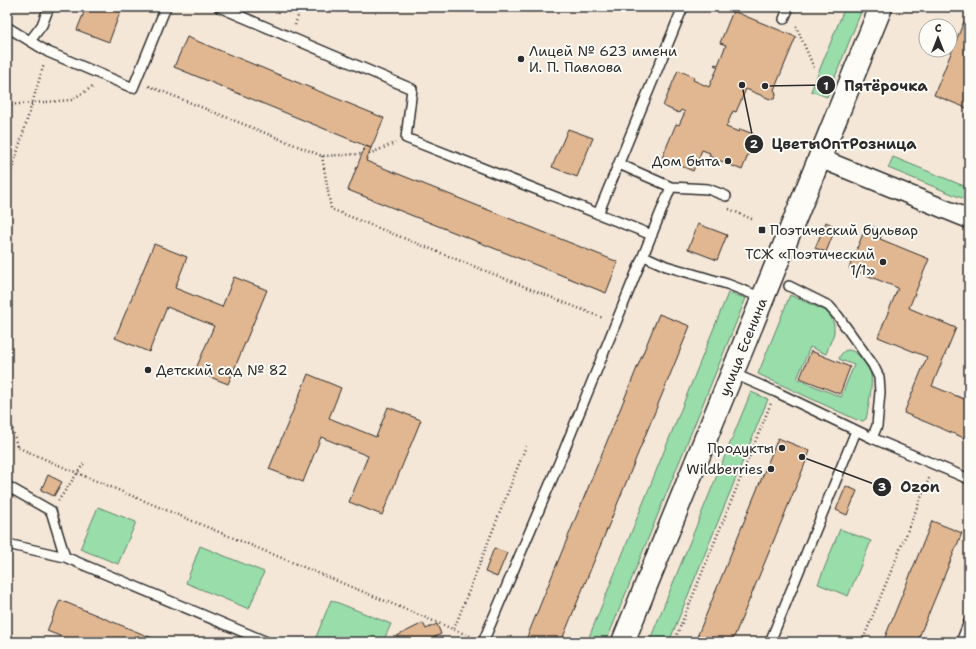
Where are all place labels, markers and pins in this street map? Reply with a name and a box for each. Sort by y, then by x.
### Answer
place label: Лицей № 623 имени И. П. Павлова [529,42,677,76]
marker: Лицей № 623 имени И. П. Павлова [516,54,526,64]
callout: Пятёрочка [816,72,936,99]
callout: ЦветыОптРозница [744,130,925,157]
place label: Дом быта [652,152,720,170]
marker: Дом быта [723,156,733,166]
place label: Поэтический бульвар [770,221,918,239]
marker: Поэтический бульвар [757,225,767,235]
place label: ТСЖ «Поэтический 1/1» [745,245,875,279]
marker: ТСЖ «Поэтический 1/1» [878,257,888,267]
place label: Детский сад № 82 [156,361,288,379]
marker: Детский сад № 82 [143,365,153,375]
place label: Продукты [707,439,774,457]
marker: Продукты [777,443,787,453]
place label: Wildberries [686,460,763,478]
marker: Wildberries [766,464,776,474]
callout: Ozon [872,473,948,500]

